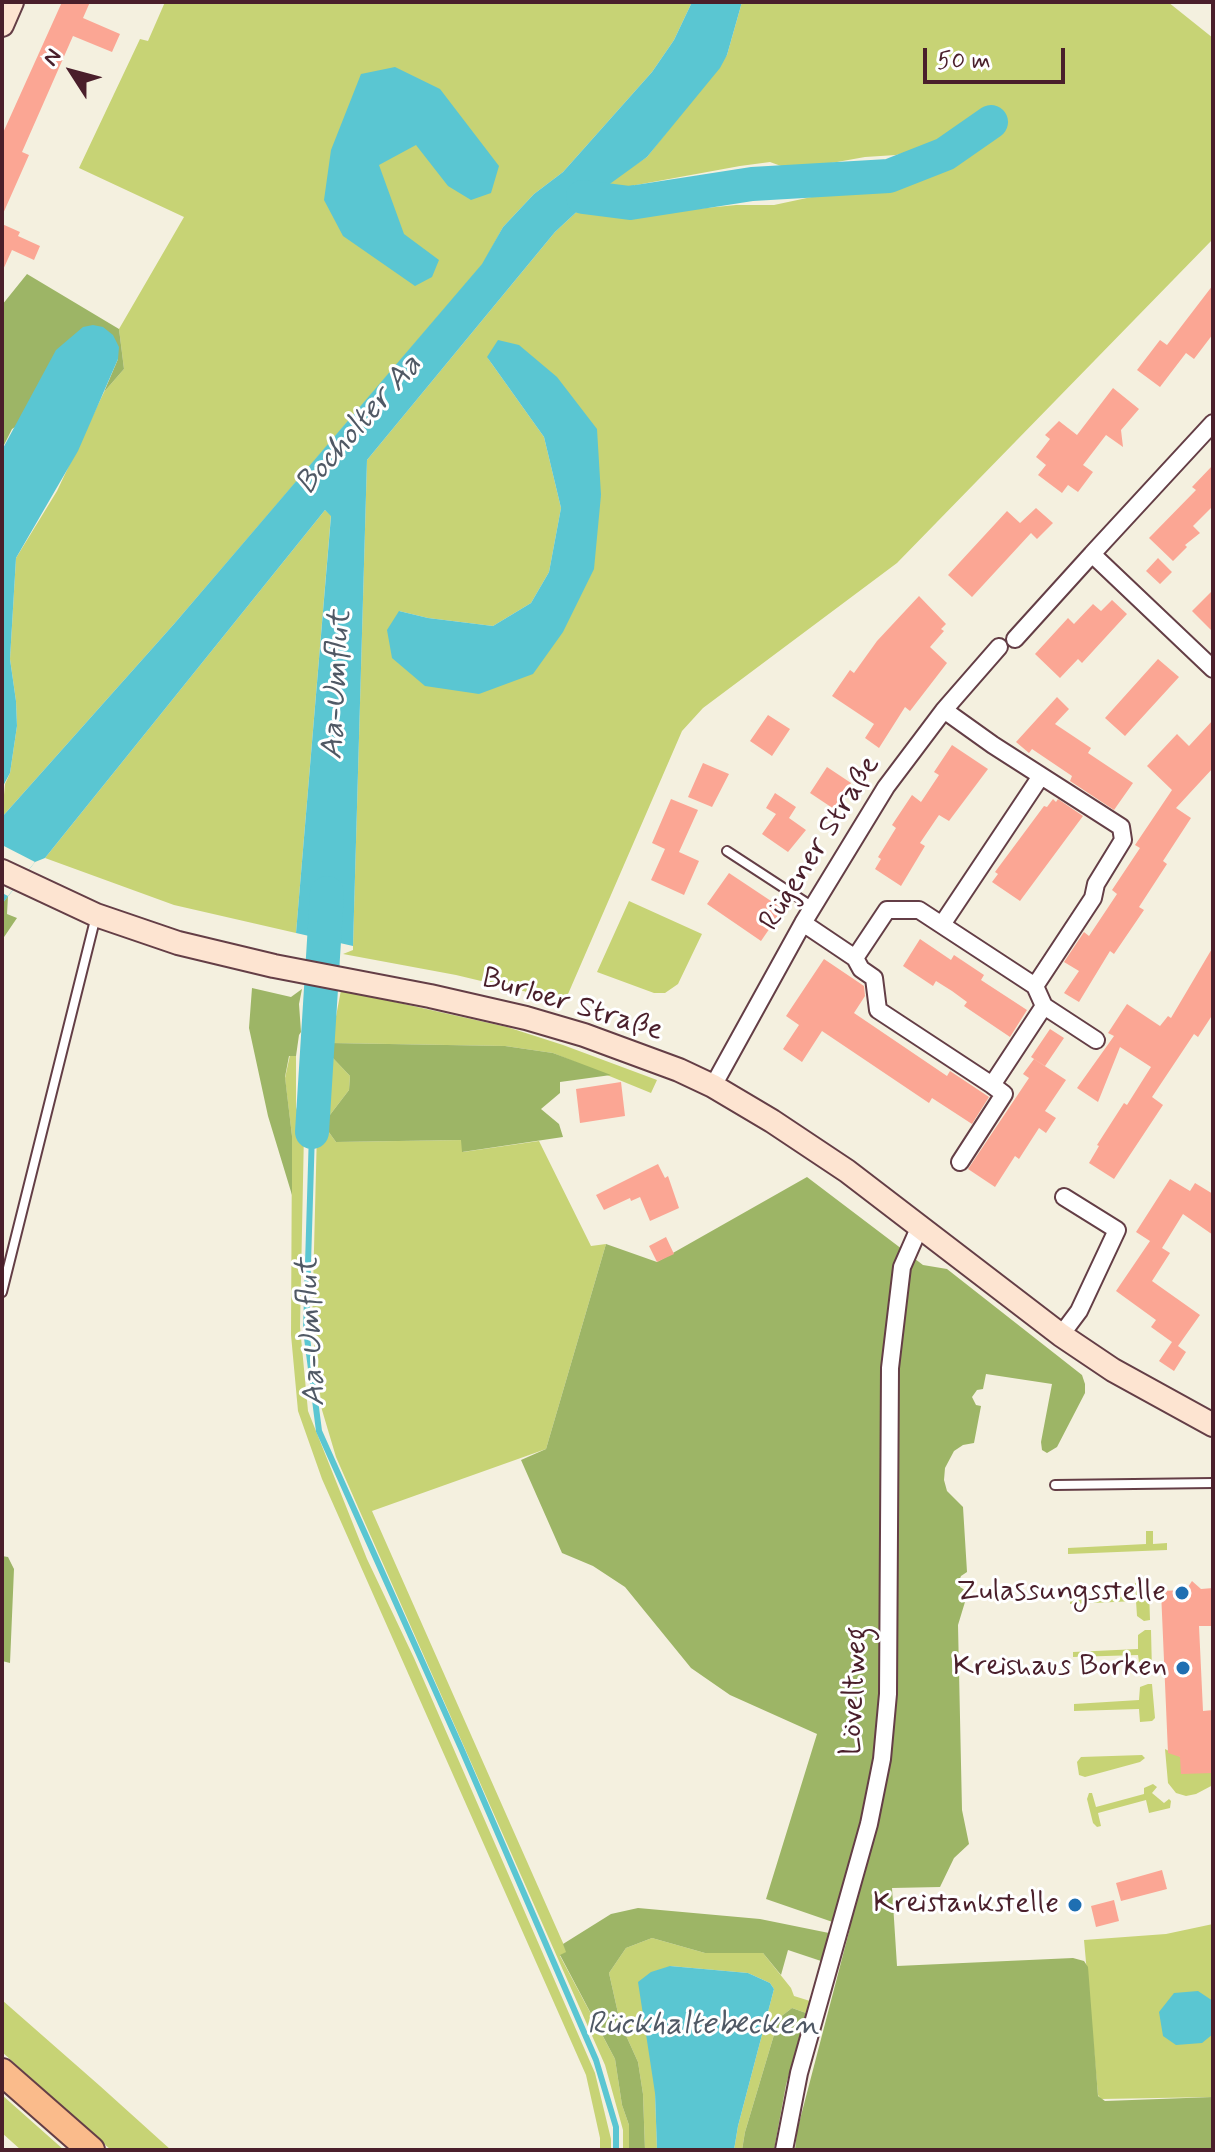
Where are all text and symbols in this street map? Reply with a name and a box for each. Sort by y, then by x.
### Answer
north arrow [32,32,112,112]
scale bar [927,32,1069,82]
text: N [37,44,68,72]
text: 50 m [937,46,991,77]
water label: Bocholter Aa [289,348,431,504]
water label: Aa-Umflut [315,609,361,761]
street label: Rügener Straße [753,750,889,938]
street label: Burloer Straße [477,961,667,1051]
water label: Aa-Umflut [290,1256,336,1408]
place label: Zulassungsstelle [956,1575,1166,1611]
marker: Zulassungsstelle [1173,1584,1191,1602]
street label: Löveltweg [835,1626,877,1756]
place label: Kreishaus Borken [953,1650,1167,1686]
marker: Kreishaus Borken [1174,1659,1192,1677]
place label: Kreistankstelle [873,1887,1059,1923]
marker: Kreistankstelle [1066,1896,1084,1914]
water label: Rückhaltebecken [587,2007,819,2045]

